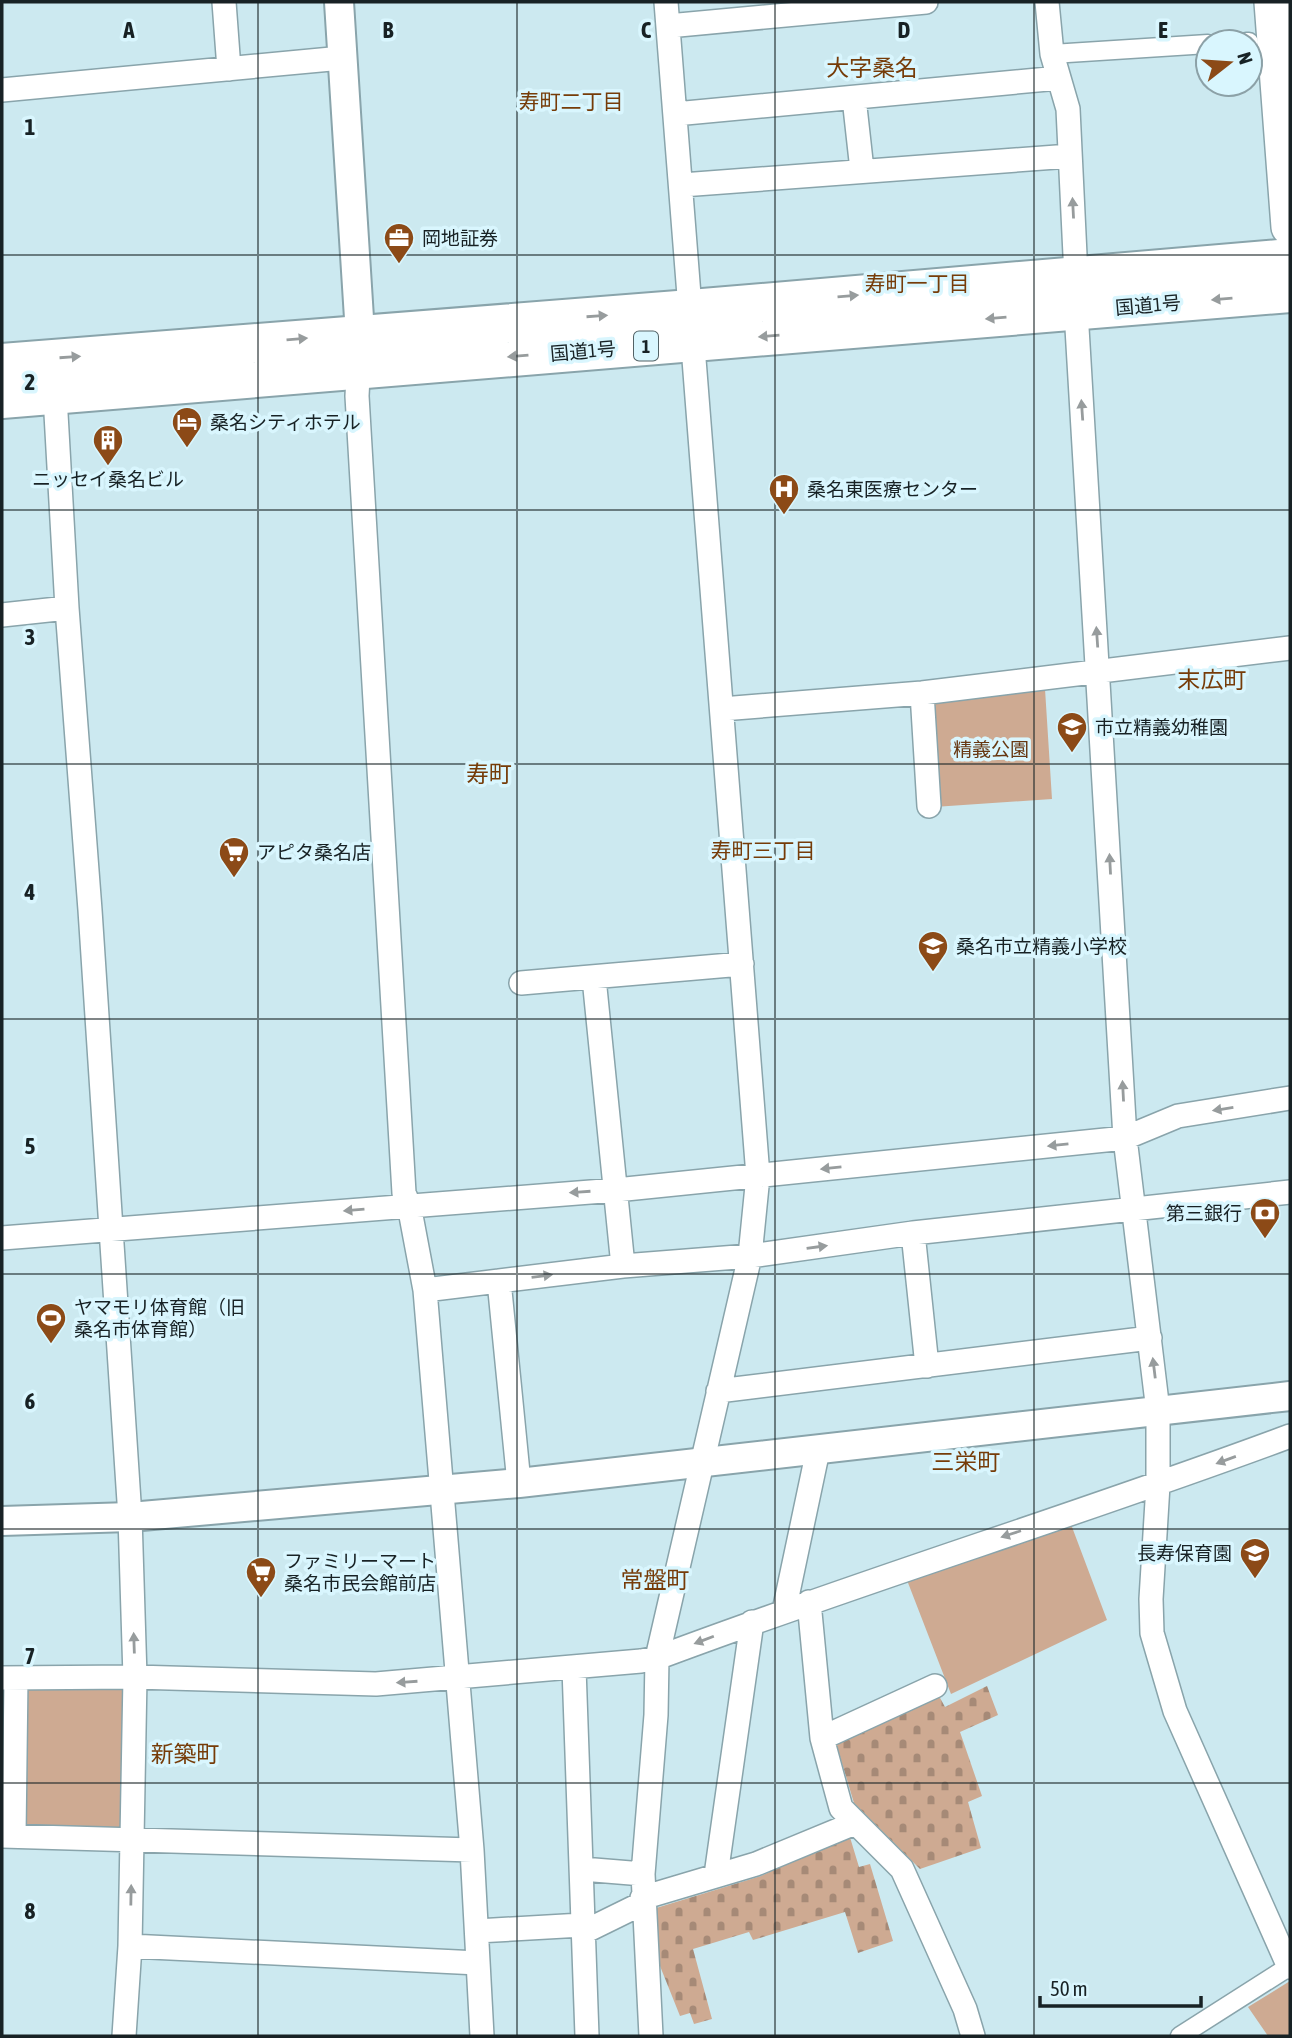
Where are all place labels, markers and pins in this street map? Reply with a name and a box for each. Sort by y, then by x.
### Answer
office icon: 岡地証券 [382,221,416,265]
place label: 岡地証券 [422,227,498,249]
hotel icon: 桑名シティホテル [170,405,204,449]
place label: 桑名シティホテル [210,411,361,433]
building icon: ニッセイ桑名ビル [91,423,125,467]
place label: ニッセイ桑名ビル [32,468,184,490]
hospital icon: 桑名東医療センター [767,472,801,516]
place label: 桑名東医療センター [807,478,978,500]
school or university icon: 市立精義幼稚園 [1055,710,1089,754]
place label: 市立精義幼稚園 [1095,716,1228,738]
supermarket icon: アピタ桑名店 [217,835,251,879]
place label: アピタ桑名店 [257,841,371,863]
school or university icon: 桑名市立精義小学校 [916,929,950,973]
place label: 桑名市立精義小学校 [956,935,1127,957]
bank icon: 第三銀行 [1248,1196,1282,1240]
place label: 第三銀行 [1166,1202,1242,1224]
place label: ヤマモリ体育館（旧 桑名市体育館） [74,1296,245,1340]
sports icon: ヤマモリ体育館（旧 桑名市体育館） [34,1301,68,1345]
school or university icon: 長寿保育園 [1238,1536,1272,1580]
place label: 長寿保育園 [1137,1542,1232,1564]
place label: ファミリーマート 桑名市民会館前店 [284,1550,436,1594]
supermarket icon: ファミリーマート 桑名市民会館前店 [244,1555,278,1599]

